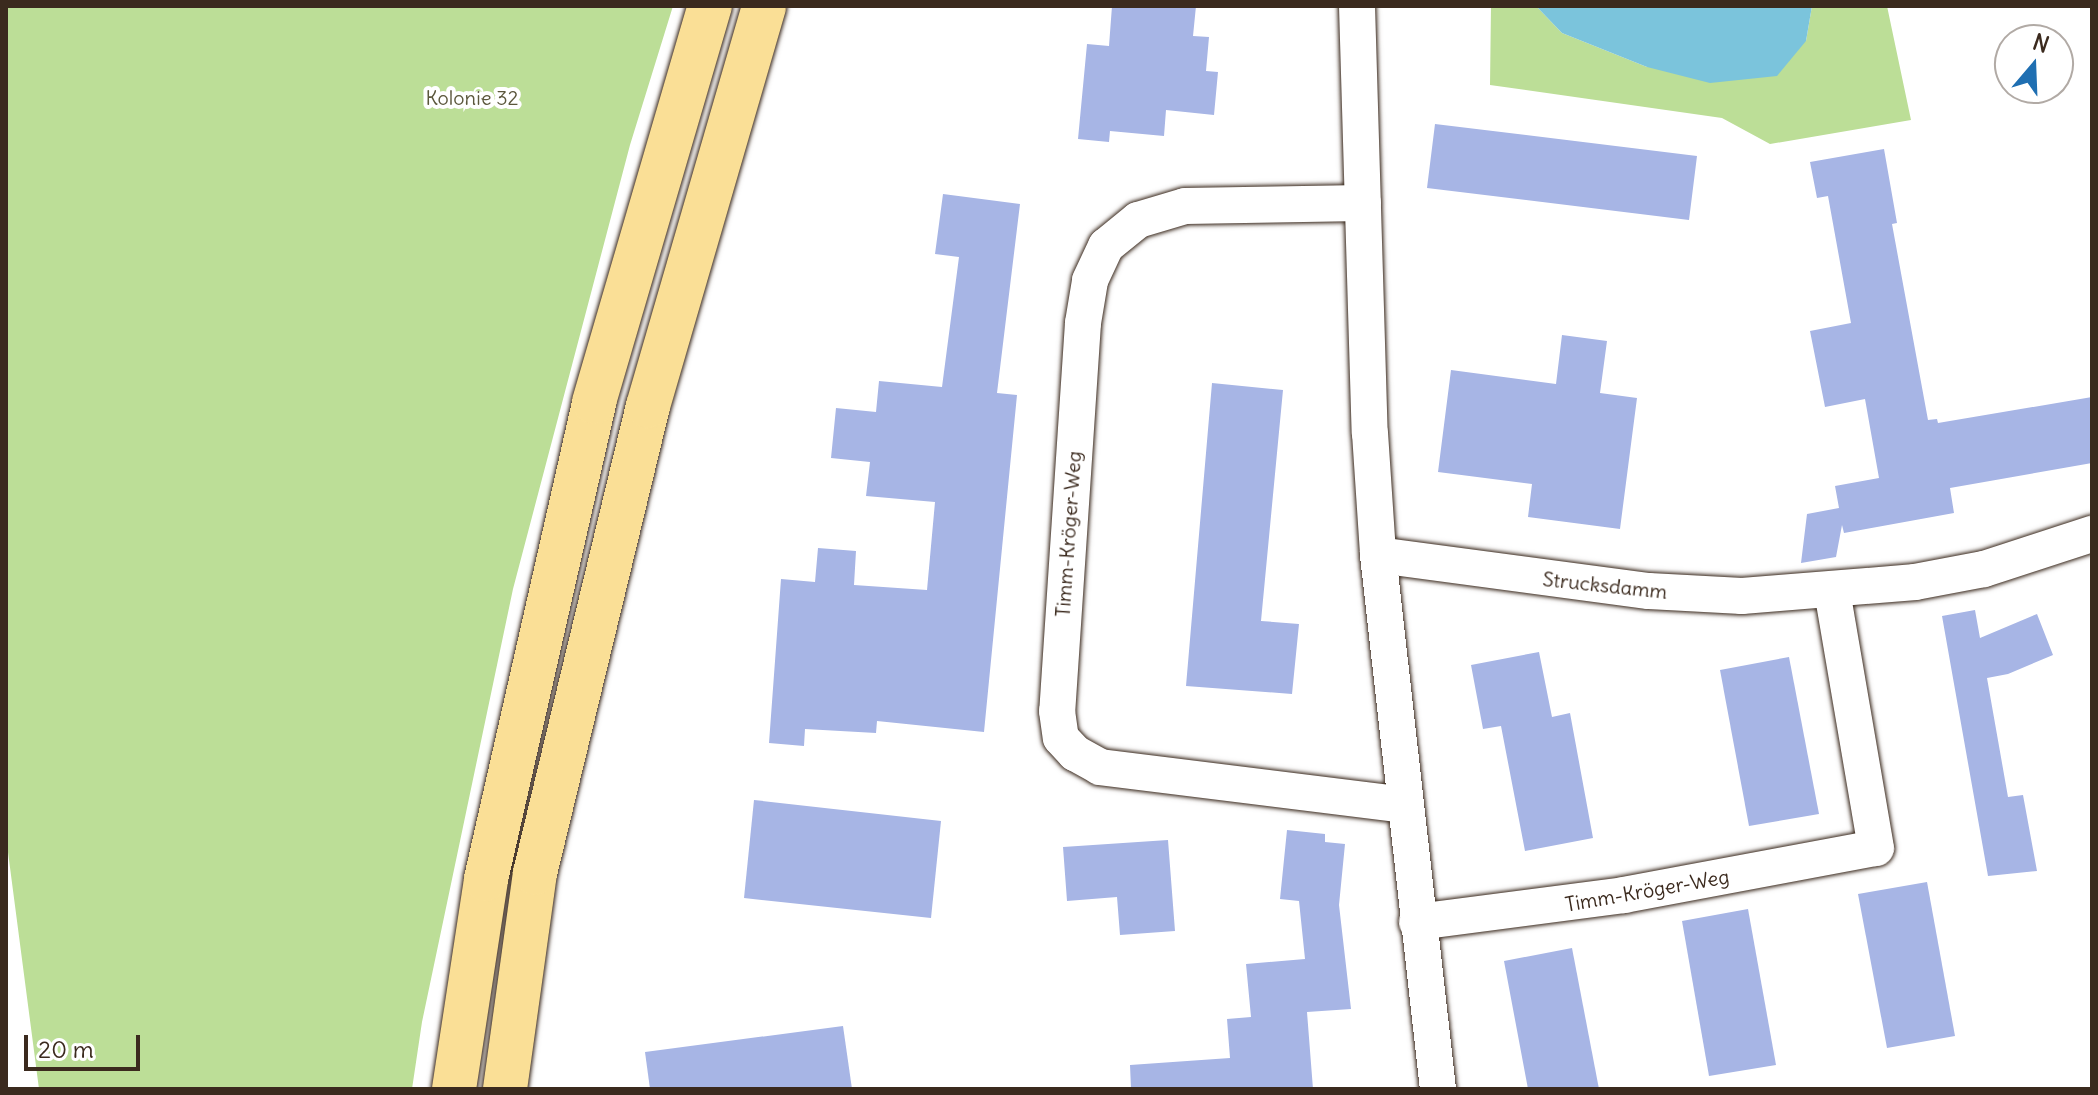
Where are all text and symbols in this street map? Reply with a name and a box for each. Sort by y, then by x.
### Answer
north arrow [1994,24,2074,104]
text: N [2029,27,2053,59]
park label: Kolonie 32 [425,85,519,109]
street label: Timm-Kröger-Weg [1050,450,1086,618]
street label: Strucksdamm [1542,567,1668,603]
street label: Timm-Kröger-Weg [1563,864,1731,916]
scale bar [28,1019,144,1069]
text: 20 m [38,1034,94,1064]

